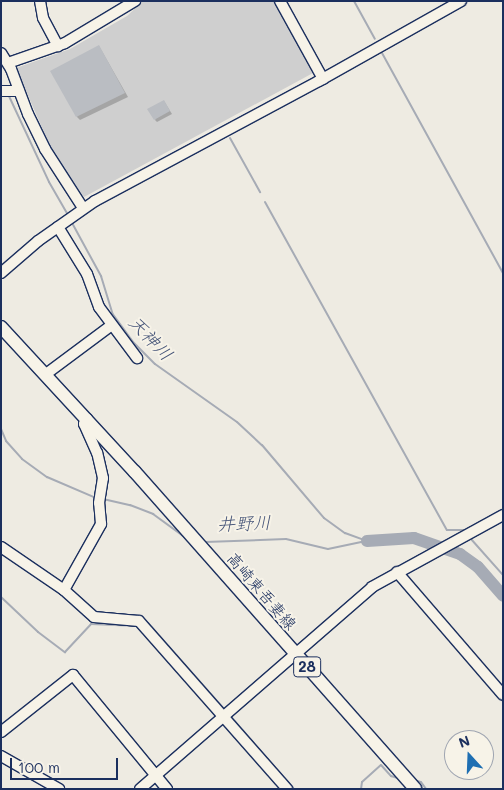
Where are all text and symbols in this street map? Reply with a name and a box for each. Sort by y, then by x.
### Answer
water label: 天神川 [124,311,178,365]
water label: 井野川 [217,511,271,535]
street label: 高崎東吾妻線 [223,548,301,634]
road number: 28 [292,654,322,680]
north arrow [444,730,494,780]
text: N [456,731,472,752]
scale bar [12,748,120,780]
text: 100 m [18,757,60,777]

